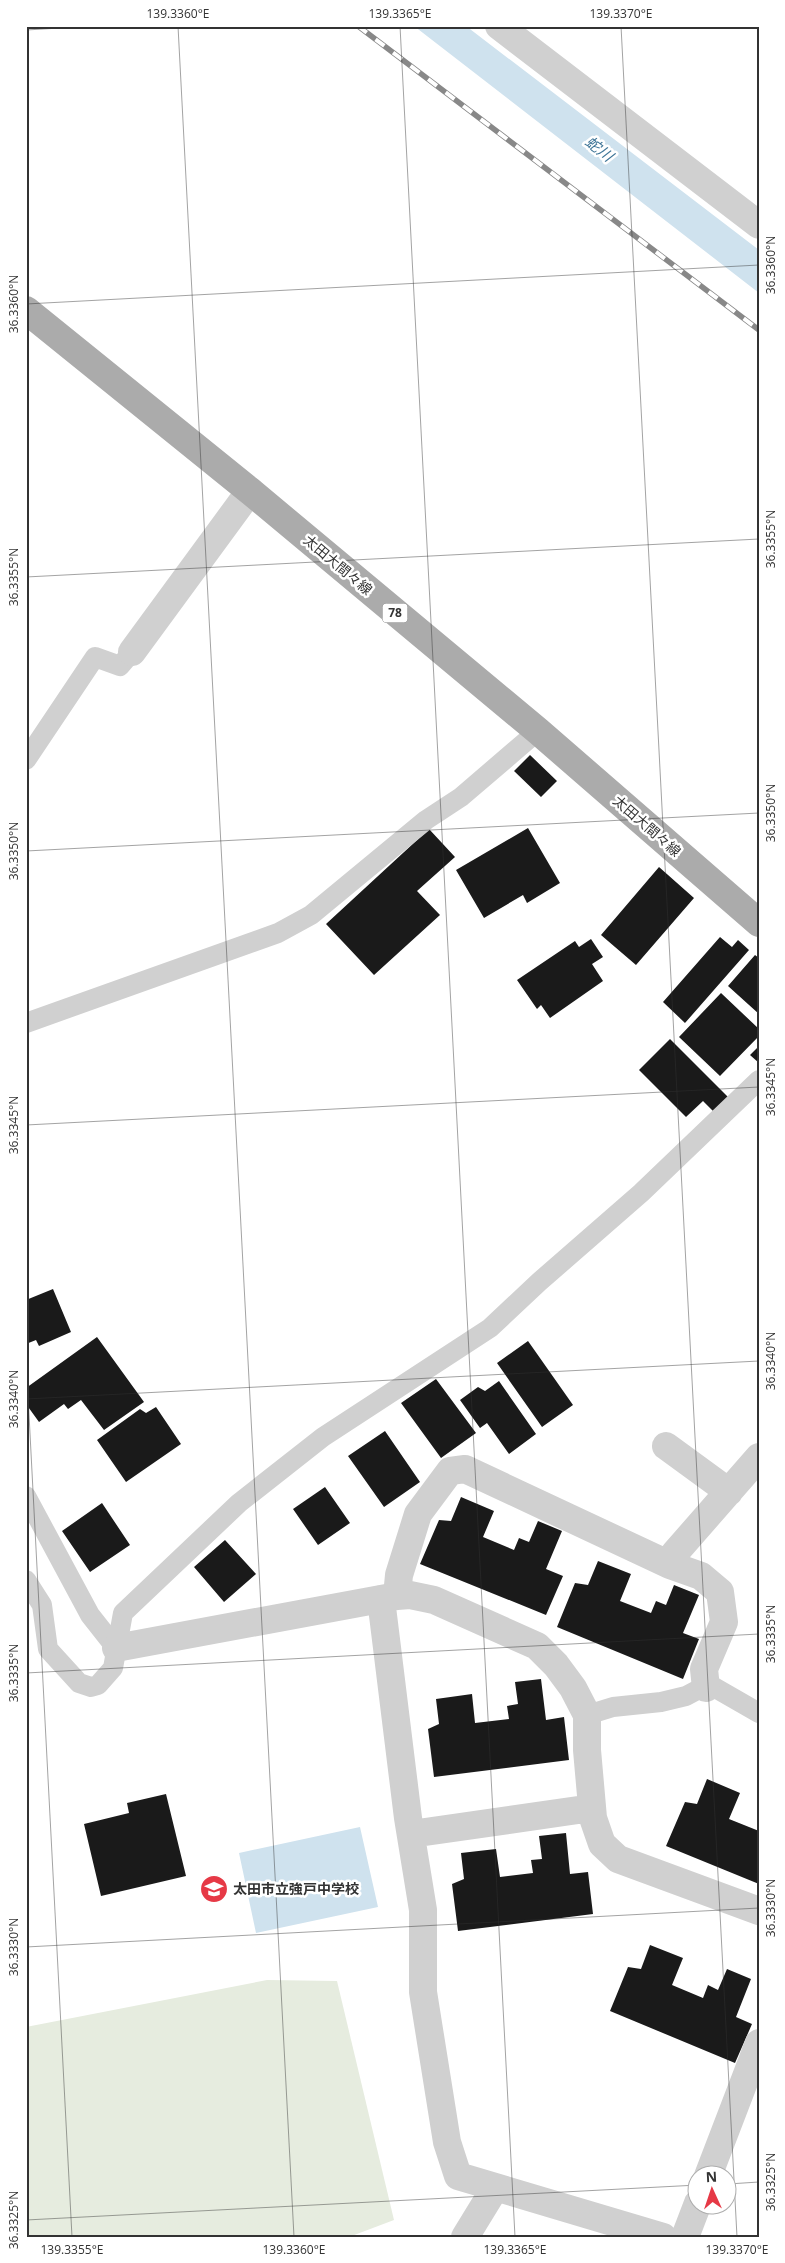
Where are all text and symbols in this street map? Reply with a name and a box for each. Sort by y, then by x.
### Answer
text: 139.3360°E [147,5,210,22]
text: 139.3365°E [369,5,432,22]
text: 139.3370°E [590,5,653,22]
water label: 蛇川 [582,131,619,167]
text: 36.3360°N [762,236,779,294]
text: 36.3360°N [5,275,22,333]
text: 36.3355°N [762,510,779,568]
street label: 太田大間々線 [300,530,377,599]
text: 36.3355°N [5,548,22,606]
road number: 78 [382,604,408,622]
text: 36.3350°N [762,784,779,842]
street label: 太田大間々線 [609,791,685,860]
text: 36.3350°N [5,822,22,880]
text: 36.3345°N [762,1058,779,1116]
text: 36.3345°N [5,1096,22,1154]
text: 36.3340°N [762,1332,779,1390]
text: 36.3340°N [5,1370,22,1428]
text: 36.3335°N [762,1605,779,1663]
text: 36.3335°N [5,1644,22,1702]
school or university icon: 太田市立強戸中学校 [199,1874,229,1904]
place label: 太田市立強戸中学校 [233,1879,359,1898]
text: 36.3330°N [762,1879,779,1937]
text: 36.3330°N [5,1918,22,1976]
text: 36.3325°N [762,2153,779,2211]
north arrow [688,2166,738,2216]
text: N [705,2167,717,2186]
text: 36.3325°N [5,2191,22,2249]
text: 139.3355°E [41,2241,104,2258]
text: 139.3360°E [263,2241,326,2258]
text: 139.3365°E [484,2241,547,2258]
text: 139.3370°E [706,2241,769,2258]

